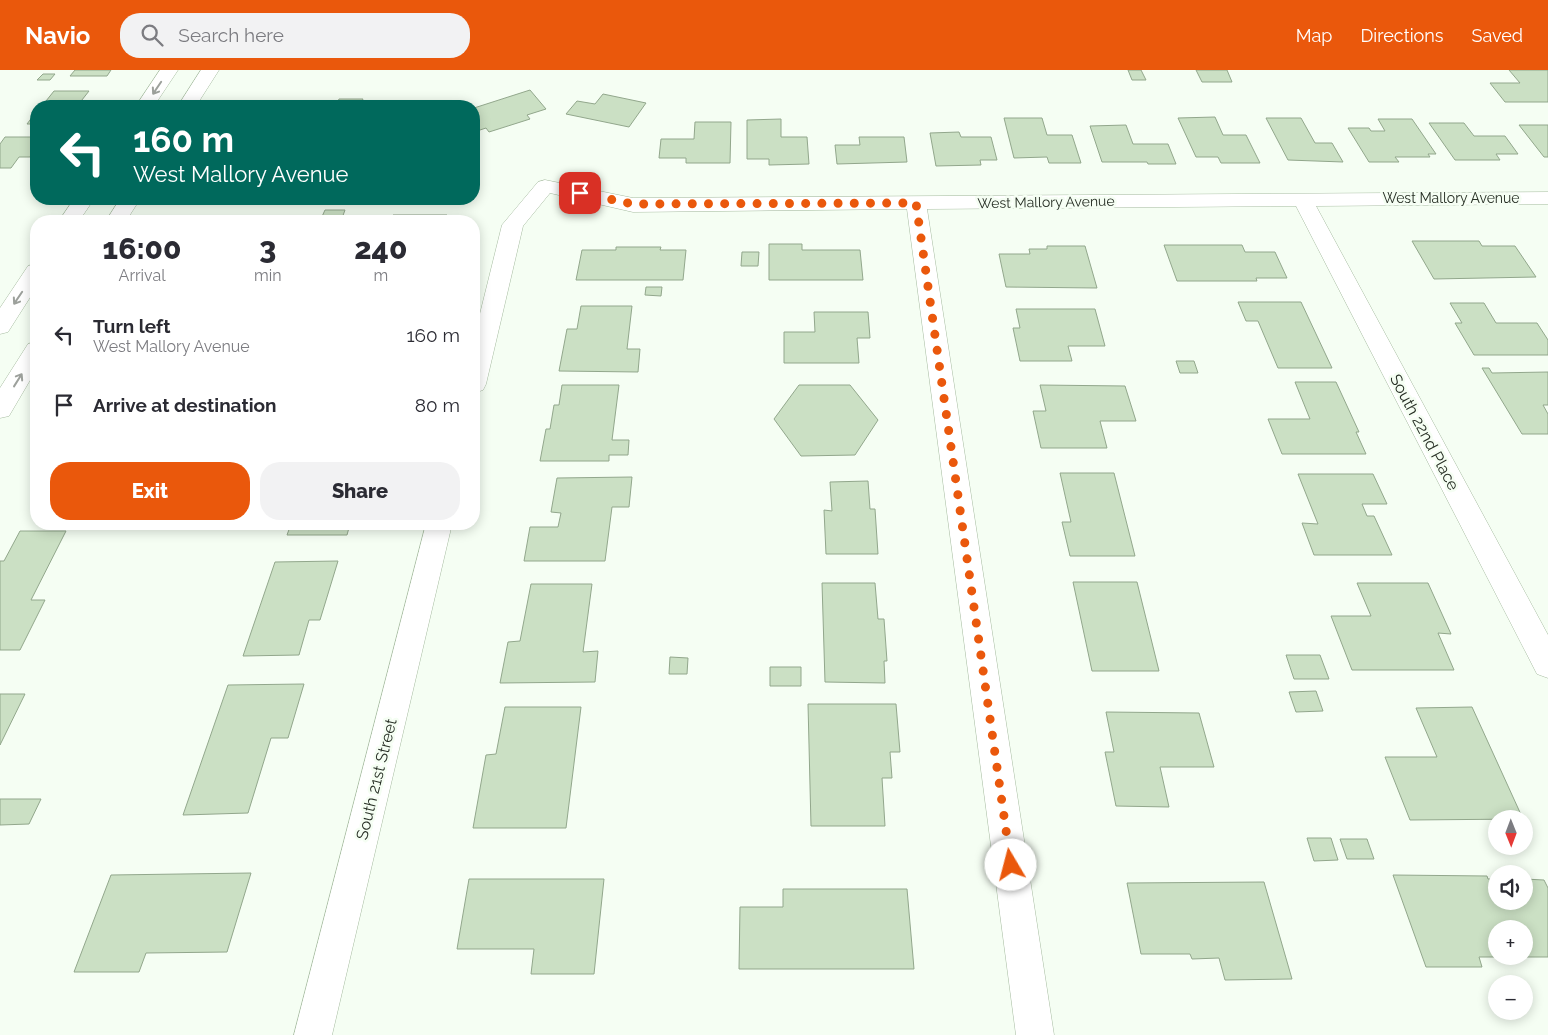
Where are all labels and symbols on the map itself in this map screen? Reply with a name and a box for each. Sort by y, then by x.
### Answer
one-way arrow [152,81,163,95]
pin [559,172,601,214]
street label: West Mallory Avenue [1382,190,1520,206]
street label: West Mallory Avenue [977,193,1115,211]
one-way arrow [13,291,23,305]
street label: South 22nd Place [1386,371,1463,493]
one-way arrow [14,373,24,387]
street label: South 21st Street [352,716,401,842]
north arrow [1488,810,1532,855]
position arrow [984,838,1036,890]

